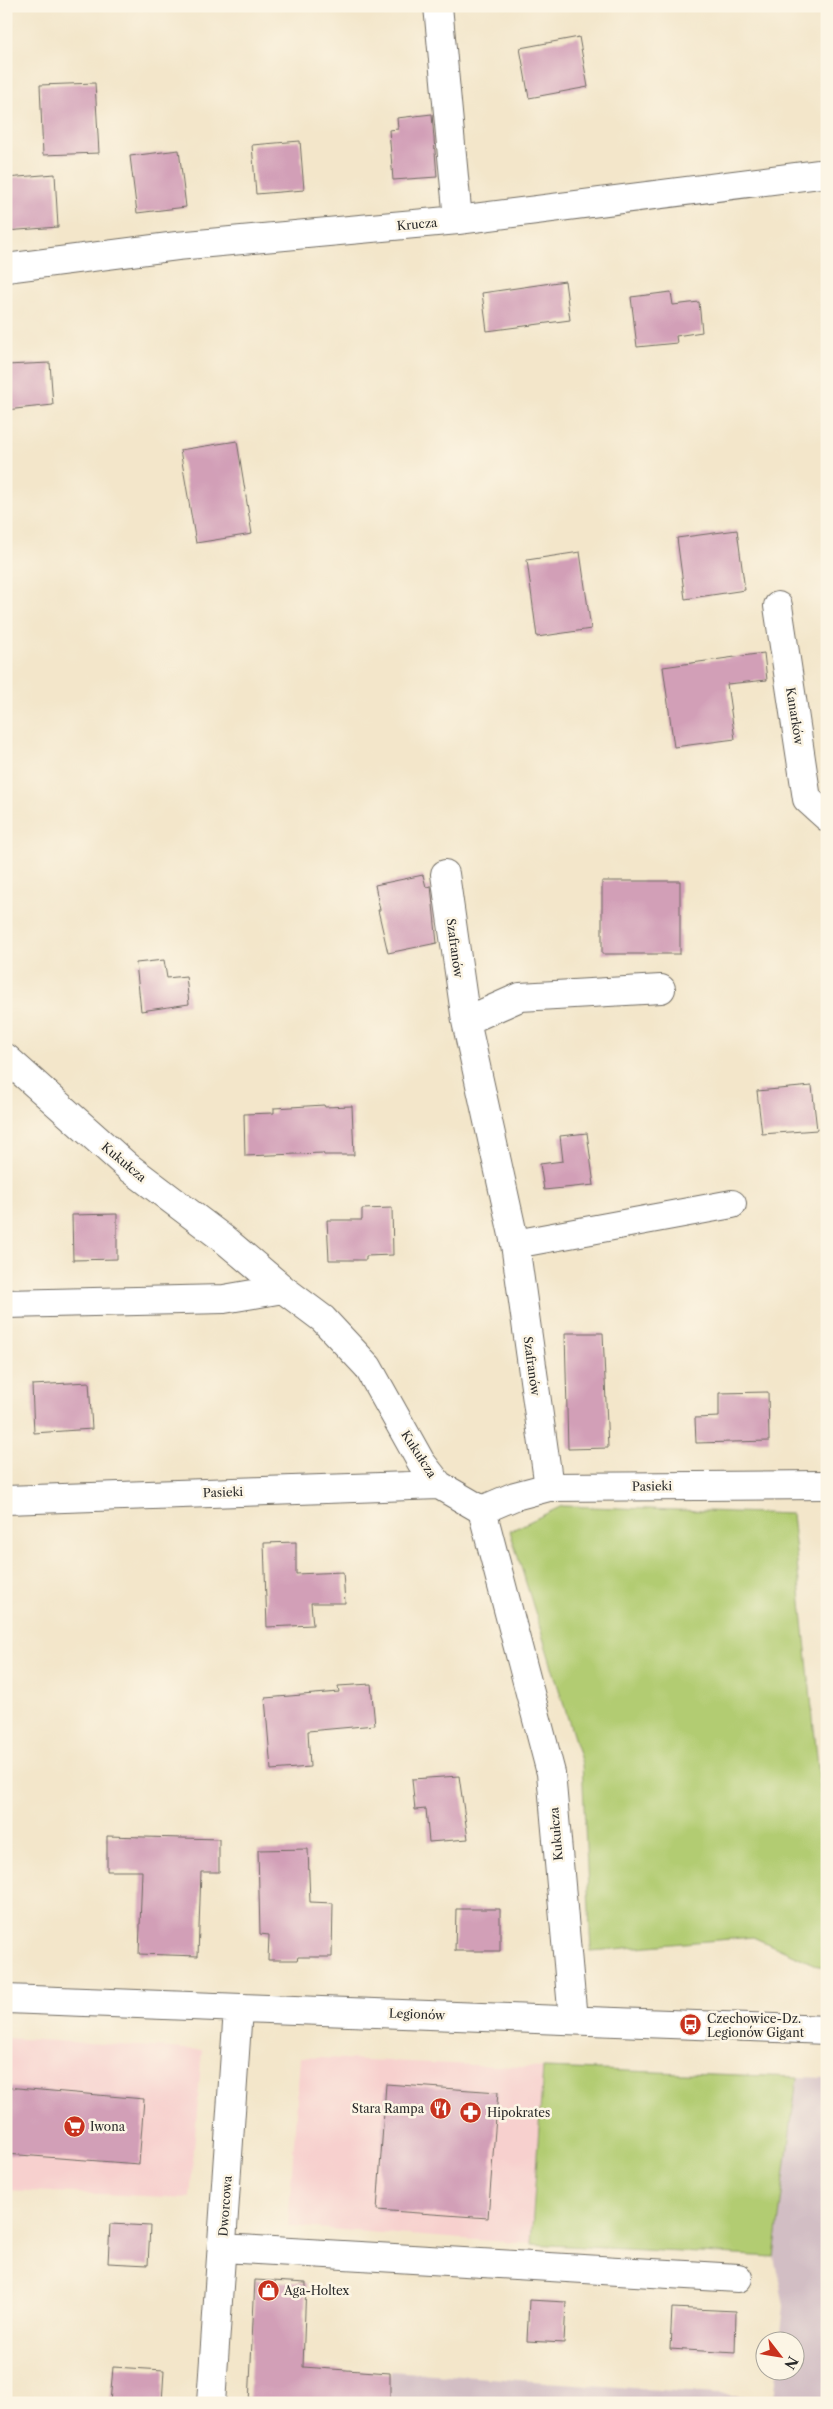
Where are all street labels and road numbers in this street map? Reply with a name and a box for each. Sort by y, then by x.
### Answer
street label: Krucza [396,215,439,233]
street label: Kanarków [783,686,807,747]
street label: Szafranów [443,917,467,980]
street label: Kukułcza [99,1139,150,1185]
street label: Szafranów [520,1335,544,1398]
street label: Kukułcza [398,1427,440,1481]
street label: Pasieki [632,1478,673,1494]
street label: Pasieki [203,1484,244,1500]
street label: Kukułcza [546,1806,566,1861]
street label: Legionów [389,2006,446,2023]
street label: Dworcowa [215,2174,235,2237]

